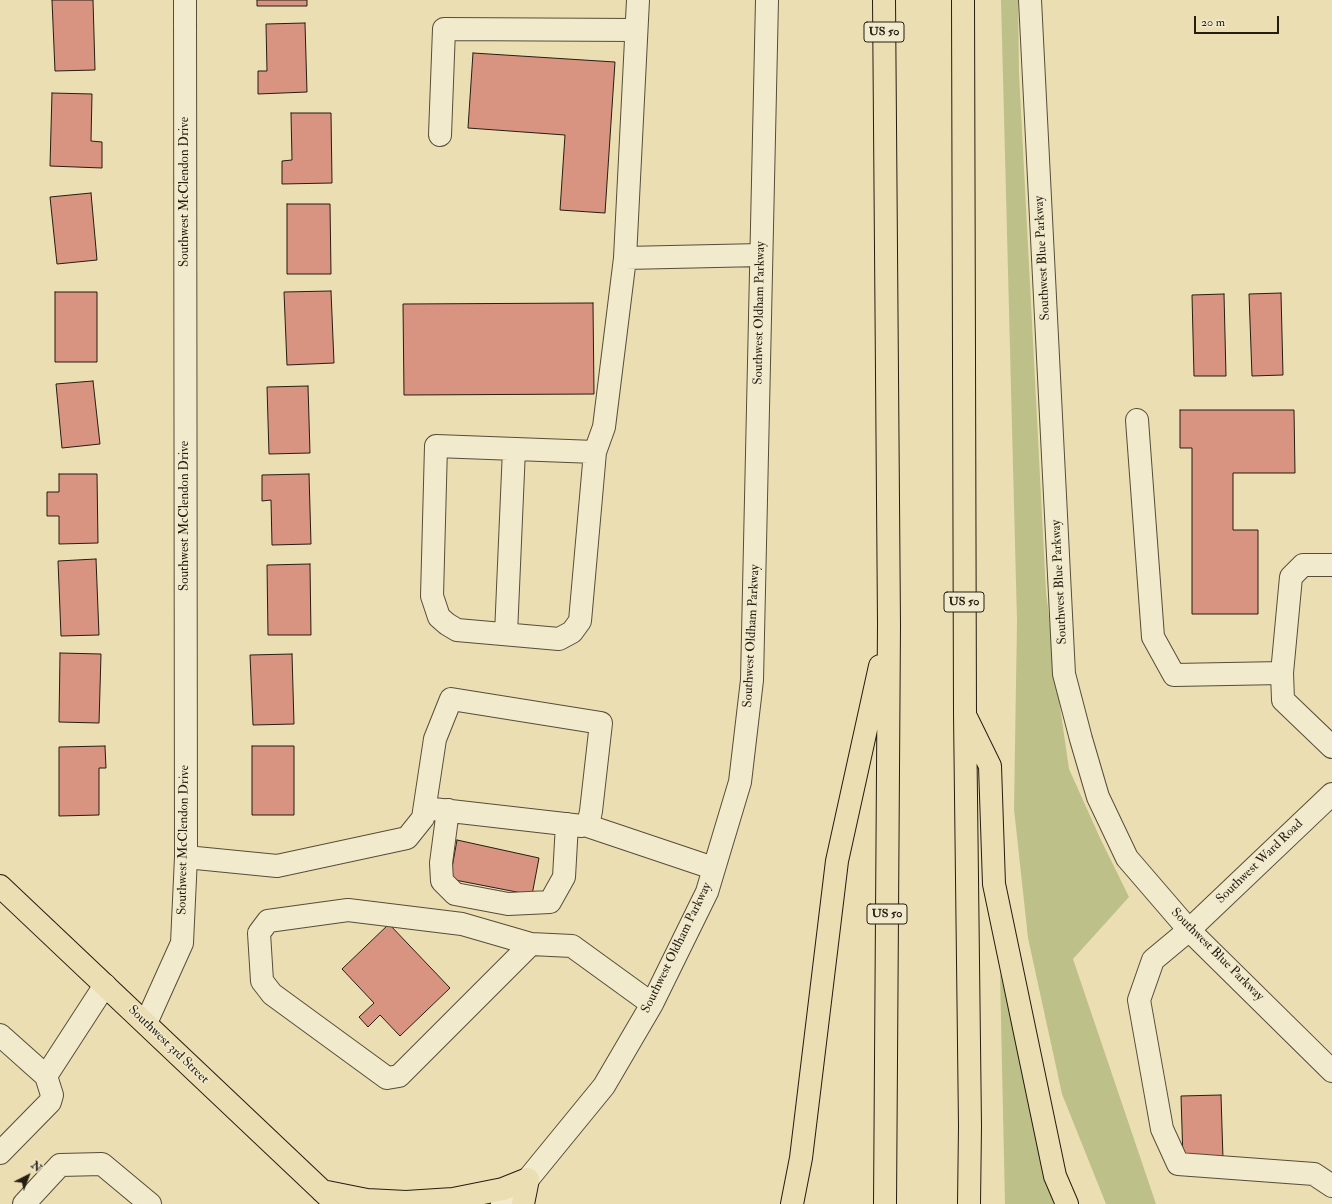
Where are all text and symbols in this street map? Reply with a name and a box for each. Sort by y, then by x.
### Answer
scale bar [1196,8,1281,34]
text: 20 m [1201,15,1225,30]
road number: US 50 [864,22,904,42]
street label: Southwest McClendon Drive [177,117,193,267]
street label: Southwest Blue Parkway [1032,195,1054,321]
street label: Southwest Oldham Parkway [751,241,769,385]
street label: Southwest McClendon Drive [177,441,193,591]
street label: Southwest Blue Parkway [1049,519,1071,645]
street label: Southwest Oldham Parkway [740,564,764,708]
road number: US 50 [944,592,984,612]
street label: Southwest McClendon Drive [175,765,193,915]
street label: Southwest Ward Road [1213,817,1307,907]
street label: Southwest Oldham Parkway [639,880,715,1016]
road number: US 50 [867,904,907,924]
street label: Southwest Blue Parkway [1167,905,1267,1005]
street label: Southwest 3rd Street [124,1003,212,1087]
north arrow [8,1156,48,1196]
text: N [28,1159,44,1175]

